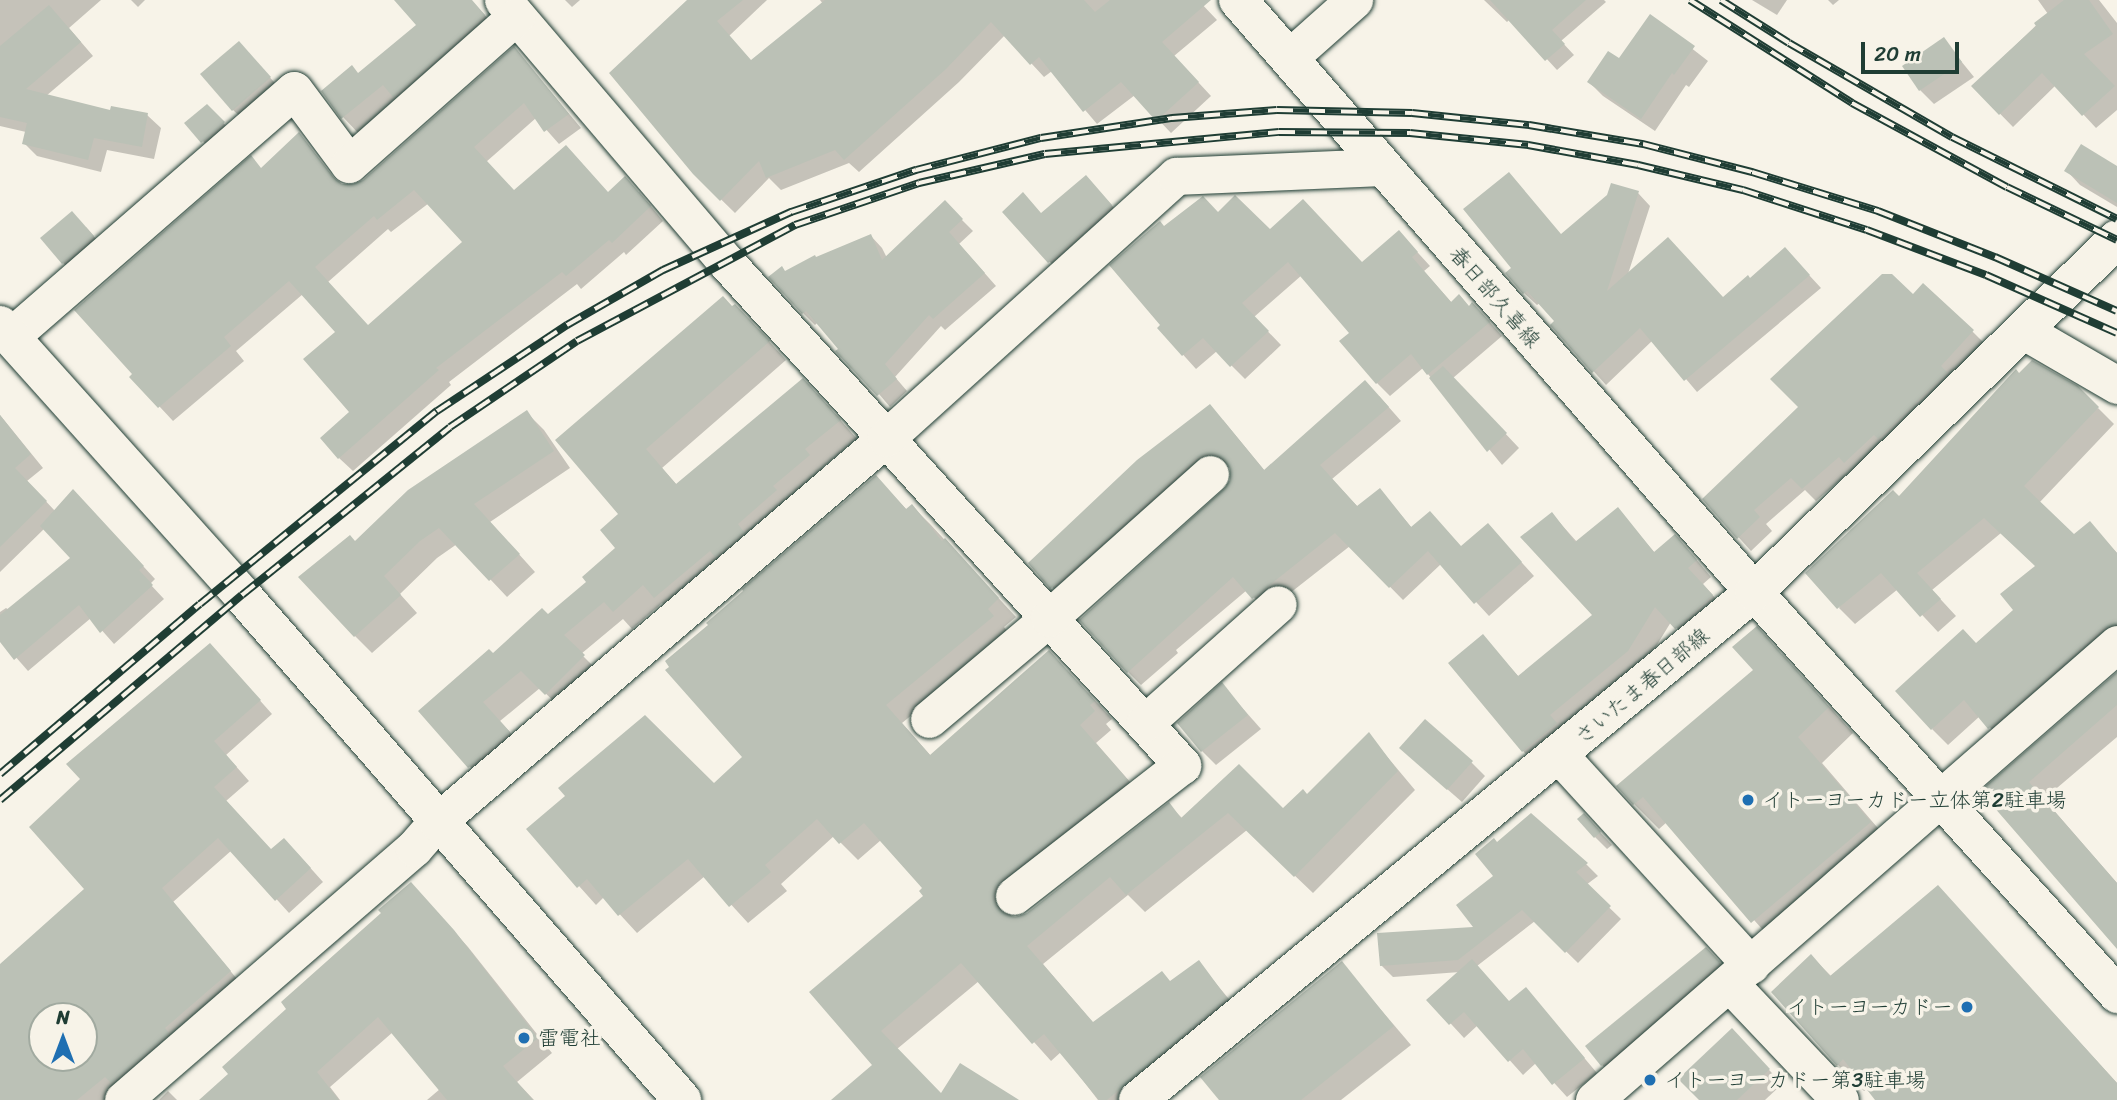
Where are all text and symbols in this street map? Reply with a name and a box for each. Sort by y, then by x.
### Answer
scale bar [1865,28,1963,72]
text: 20 m [1874,35,1921,73]
street label: 春日部久喜線 [1444,241,1546,353]
street label: さいたま春日部線 [1570,622,1714,750]
place label: イトーヨーカドー立体第2駐車場 [1762,787,2067,813]
marker: イトーヨーカドー立体第2駐車場 [1740,792,1756,808]
place label: イトーヨーカドー [1786,994,1953,1020]
marker: イトーヨーカドー [1959,999,1975,1015]
text: N [56,1001,70,1034]
north arrow [28,1002,98,1072]
place label: 雷電社 [538,1025,601,1051]
marker: 雷電社 [516,1030,532,1046]
place label: イトーヨーカドー第3駐車場 [1664,1067,1926,1093]
marker: イトーヨーカドー第3駐車場 [1642,1072,1658,1088]

